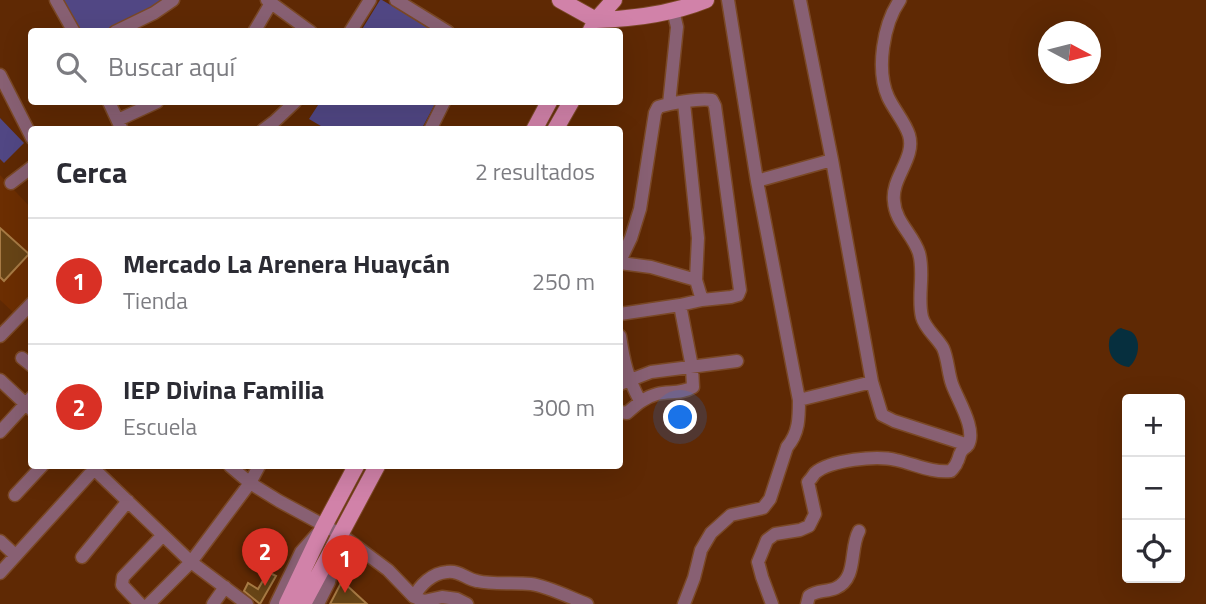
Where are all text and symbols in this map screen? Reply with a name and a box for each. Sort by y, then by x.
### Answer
north arrow [1038,21,1101,84]
search box [28,28,623,105]
text: Buscar aquí [108,47,235,86]
icon: search [52,48,90,86]
text: Cerca [56,149,127,195]
text: 2 resultados [475,154,595,189]
text: Mercado La Arenera Huaycán [123,244,450,283]
text: 1 [73,264,85,299]
text: 250 m [532,264,595,299]
text: Tienda [123,283,188,318]
text: IEP Divina Familia [123,370,324,409]
text: 2 [73,390,85,425]
text: 300 m [532,390,595,425]
map controls [1122,394,1185,583]
button: + [1122,394,1185,457]
your location [663,400,697,434]
text: Escuela [123,409,197,444]
button: − [1122,457,1185,520]
button: locate [1122,520,1185,583]
pin: 2 [242,528,288,586]
pin: 1 [322,535,368,593]

